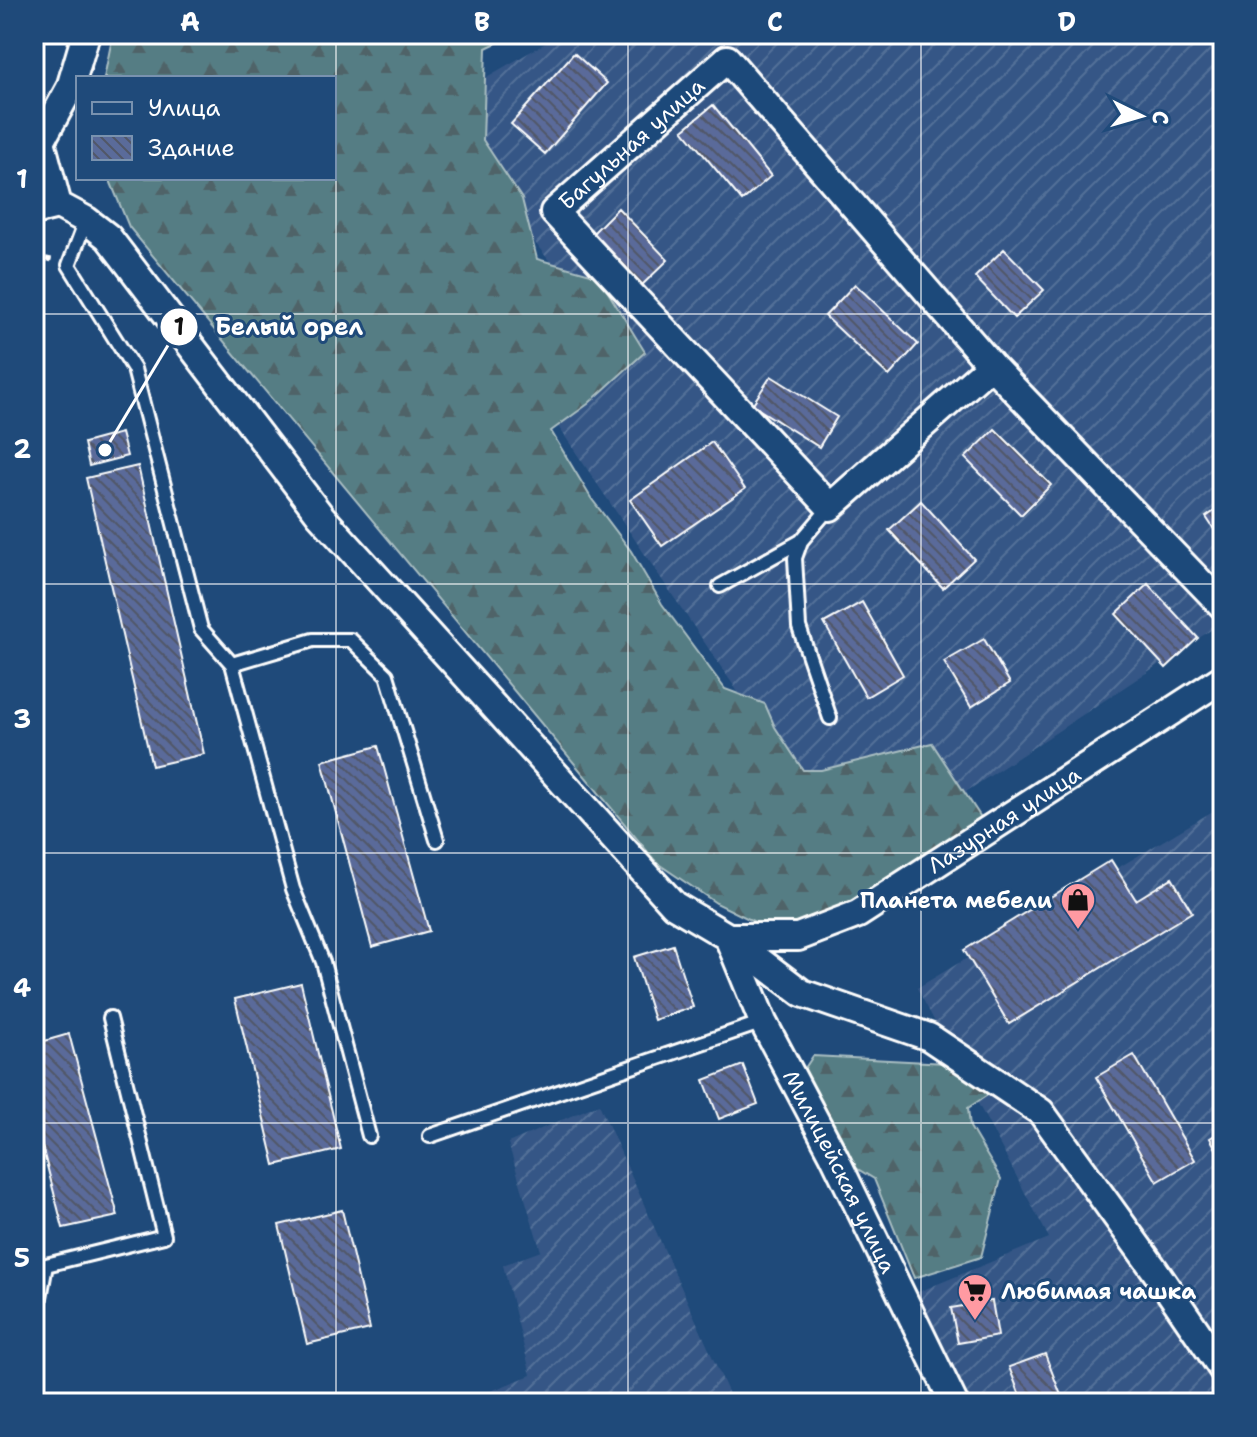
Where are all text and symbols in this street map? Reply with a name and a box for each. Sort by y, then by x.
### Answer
text: A [180,4,200,39]
text: B [474,4,490,39]
text: C [767,4,783,39]
text: D [1058,4,1076,39]
street label: Багульная улица [552,71,711,216]
legend [76,76,336,180]
north arrow [1101,76,1181,156]
text: Улица [148,92,221,124]
text: С [1145,110,1175,126]
text: Здание [148,132,235,164]
text: 1 [16,161,28,196]
callout: Белый орел [159,303,379,351]
text: 1 [174,311,184,343]
text: Белый орел [215,311,364,343]
text: 2 [13,431,31,466]
text: 3 [13,701,31,736]
street label: Лазурная улица [922,759,1086,880]
shop icon: Планета мебели [1059,881,1097,931]
place label: Планета мебели [860,886,1052,915]
text: 4 [13,970,31,1005]
street label: Милицейская улица [776,1065,903,1278]
text: 5 [14,1240,30,1275]
supermarket icon: Любимая чашка [956,1272,994,1322]
place label: Любимая чашка [1001,1277,1196,1306]

